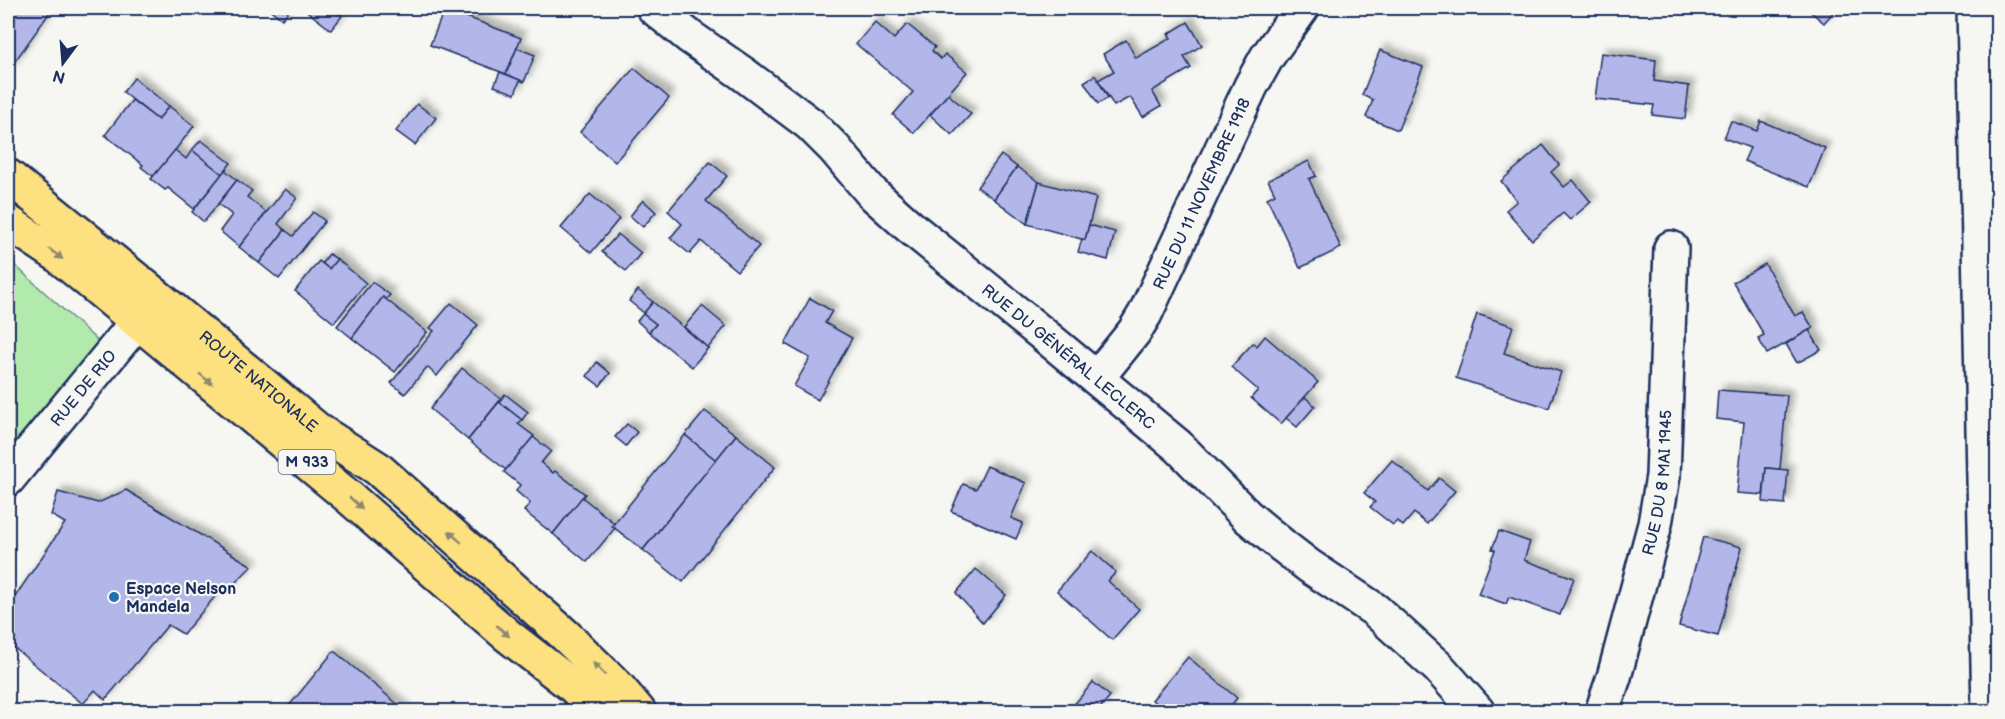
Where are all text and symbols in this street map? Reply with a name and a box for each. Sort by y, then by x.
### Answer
north arrow [33,33,93,93]
text: N [51,65,68,87]
street label: RUE DU 11 NOVEMBRE 1918 [1150,95,1255,293]
one-way arrow [48,248,64,261]
street label: RUE DU GÉNÉRAL LECLERC [977,281,1158,434]
street label: ROUTE NATIONALE [195,327,321,437]
street label: RUE DE RIO [47,347,121,431]
one-way arrow [198,372,214,385]
street label: RUE DU 8 MAI 1945 [1639,410,1676,557]
road number: M 933 [278,450,336,474]
one-way arrow [348,496,363,509]
one-way arrow [448,531,463,544]
place label: Espace Nelson Mandela [126,580,236,617]
marker: Espace Nelson Mandela [107,590,121,604]
one-way arrow [495,625,511,638]
one-way arrow [593,662,607,676]

